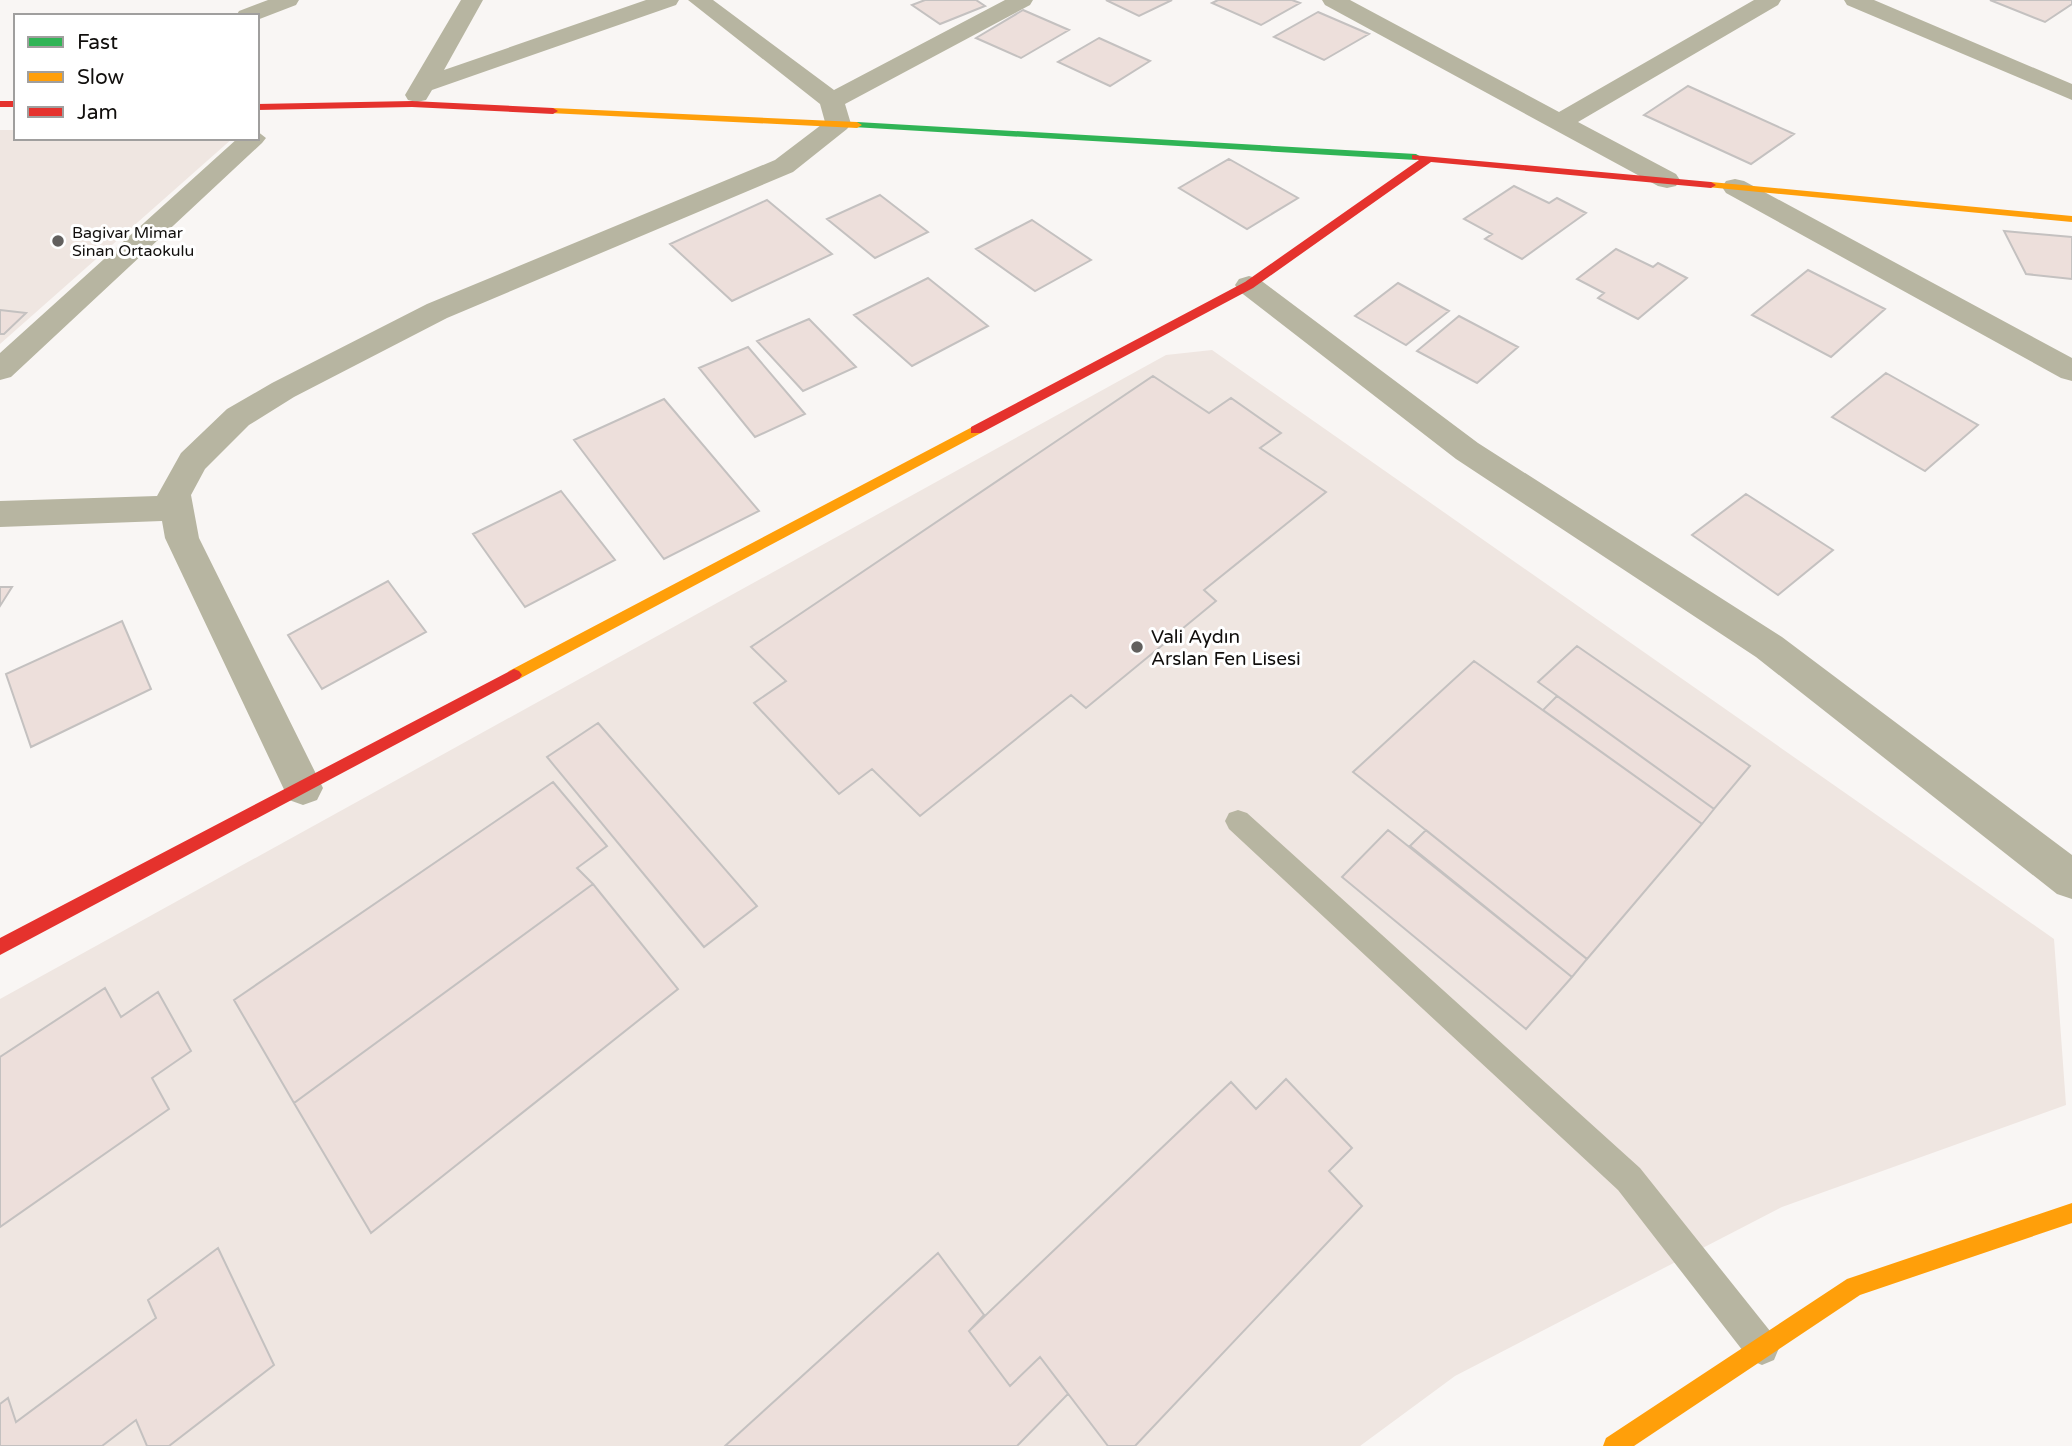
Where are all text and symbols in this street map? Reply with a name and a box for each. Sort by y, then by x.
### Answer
legend [14,14,259,140]
text: Fast [77,30,118,55]
text: Slow [77,65,125,90]
text: Jam [77,100,118,125]
place label: Bagivar Mimar Sinan Ortaokulu [72,223,194,261]
marker: Bagivar Mimar Sinan Ortaokulu [50,233,66,249]
place label: Vali Aydın Arslan Fen Lisesi [1151,626,1301,670]
marker: Vali Aydın Arslan Fen Lisesi [1129,639,1145,655]

